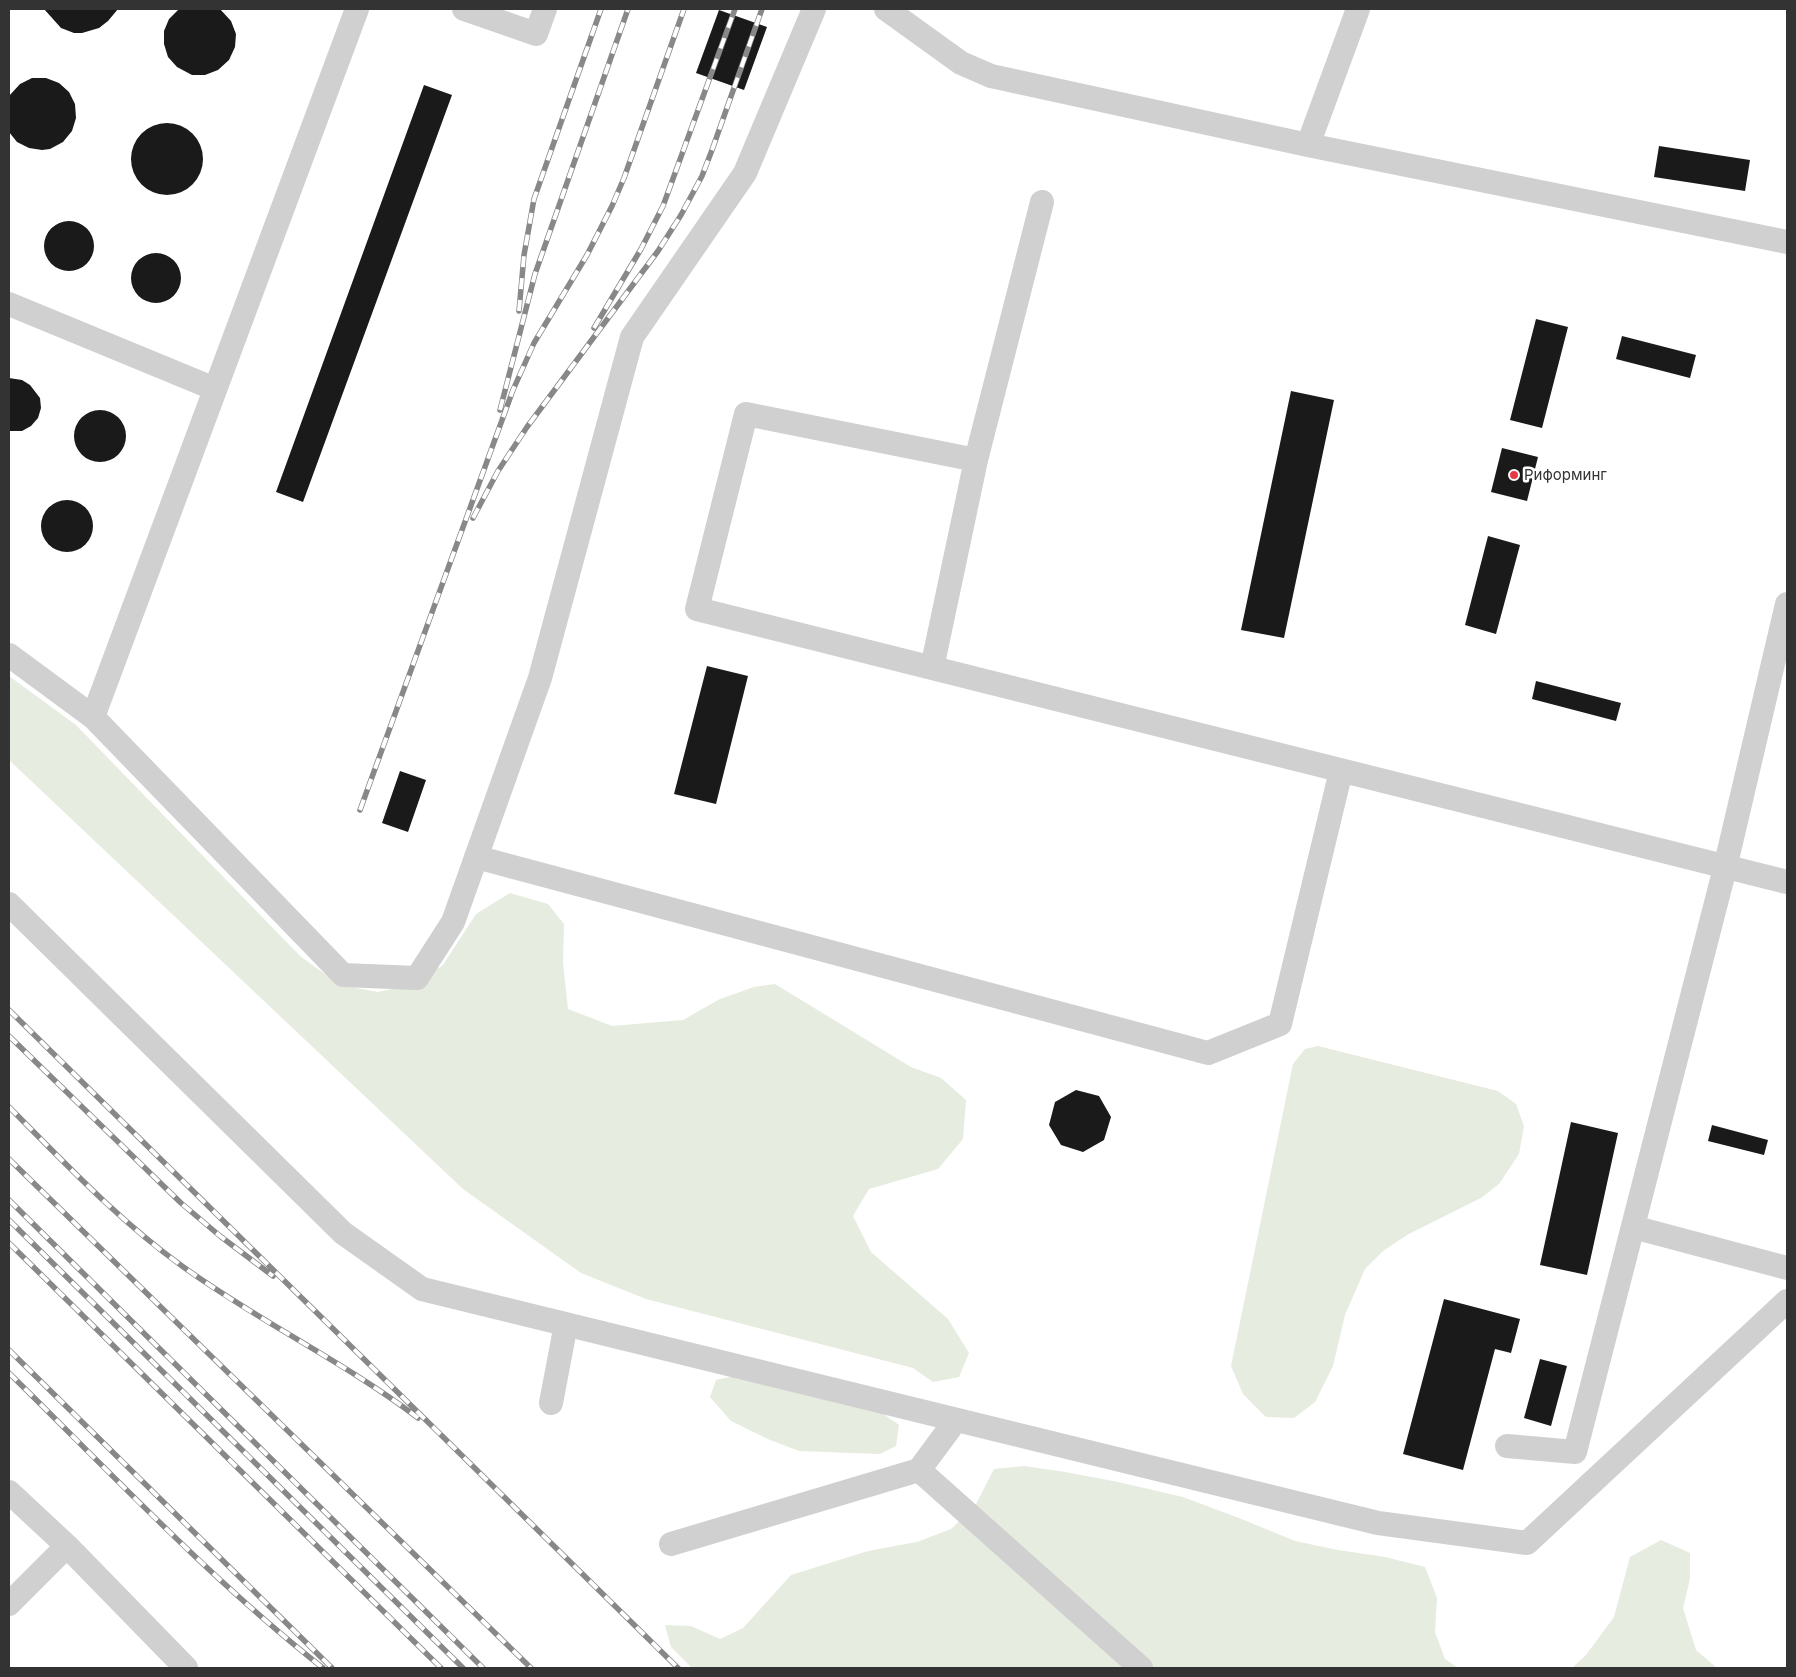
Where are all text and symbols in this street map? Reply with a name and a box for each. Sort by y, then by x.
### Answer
place label: Риформинг [1524,466,1607,484]
marker: Риформинг [1508,469,1520,481]

